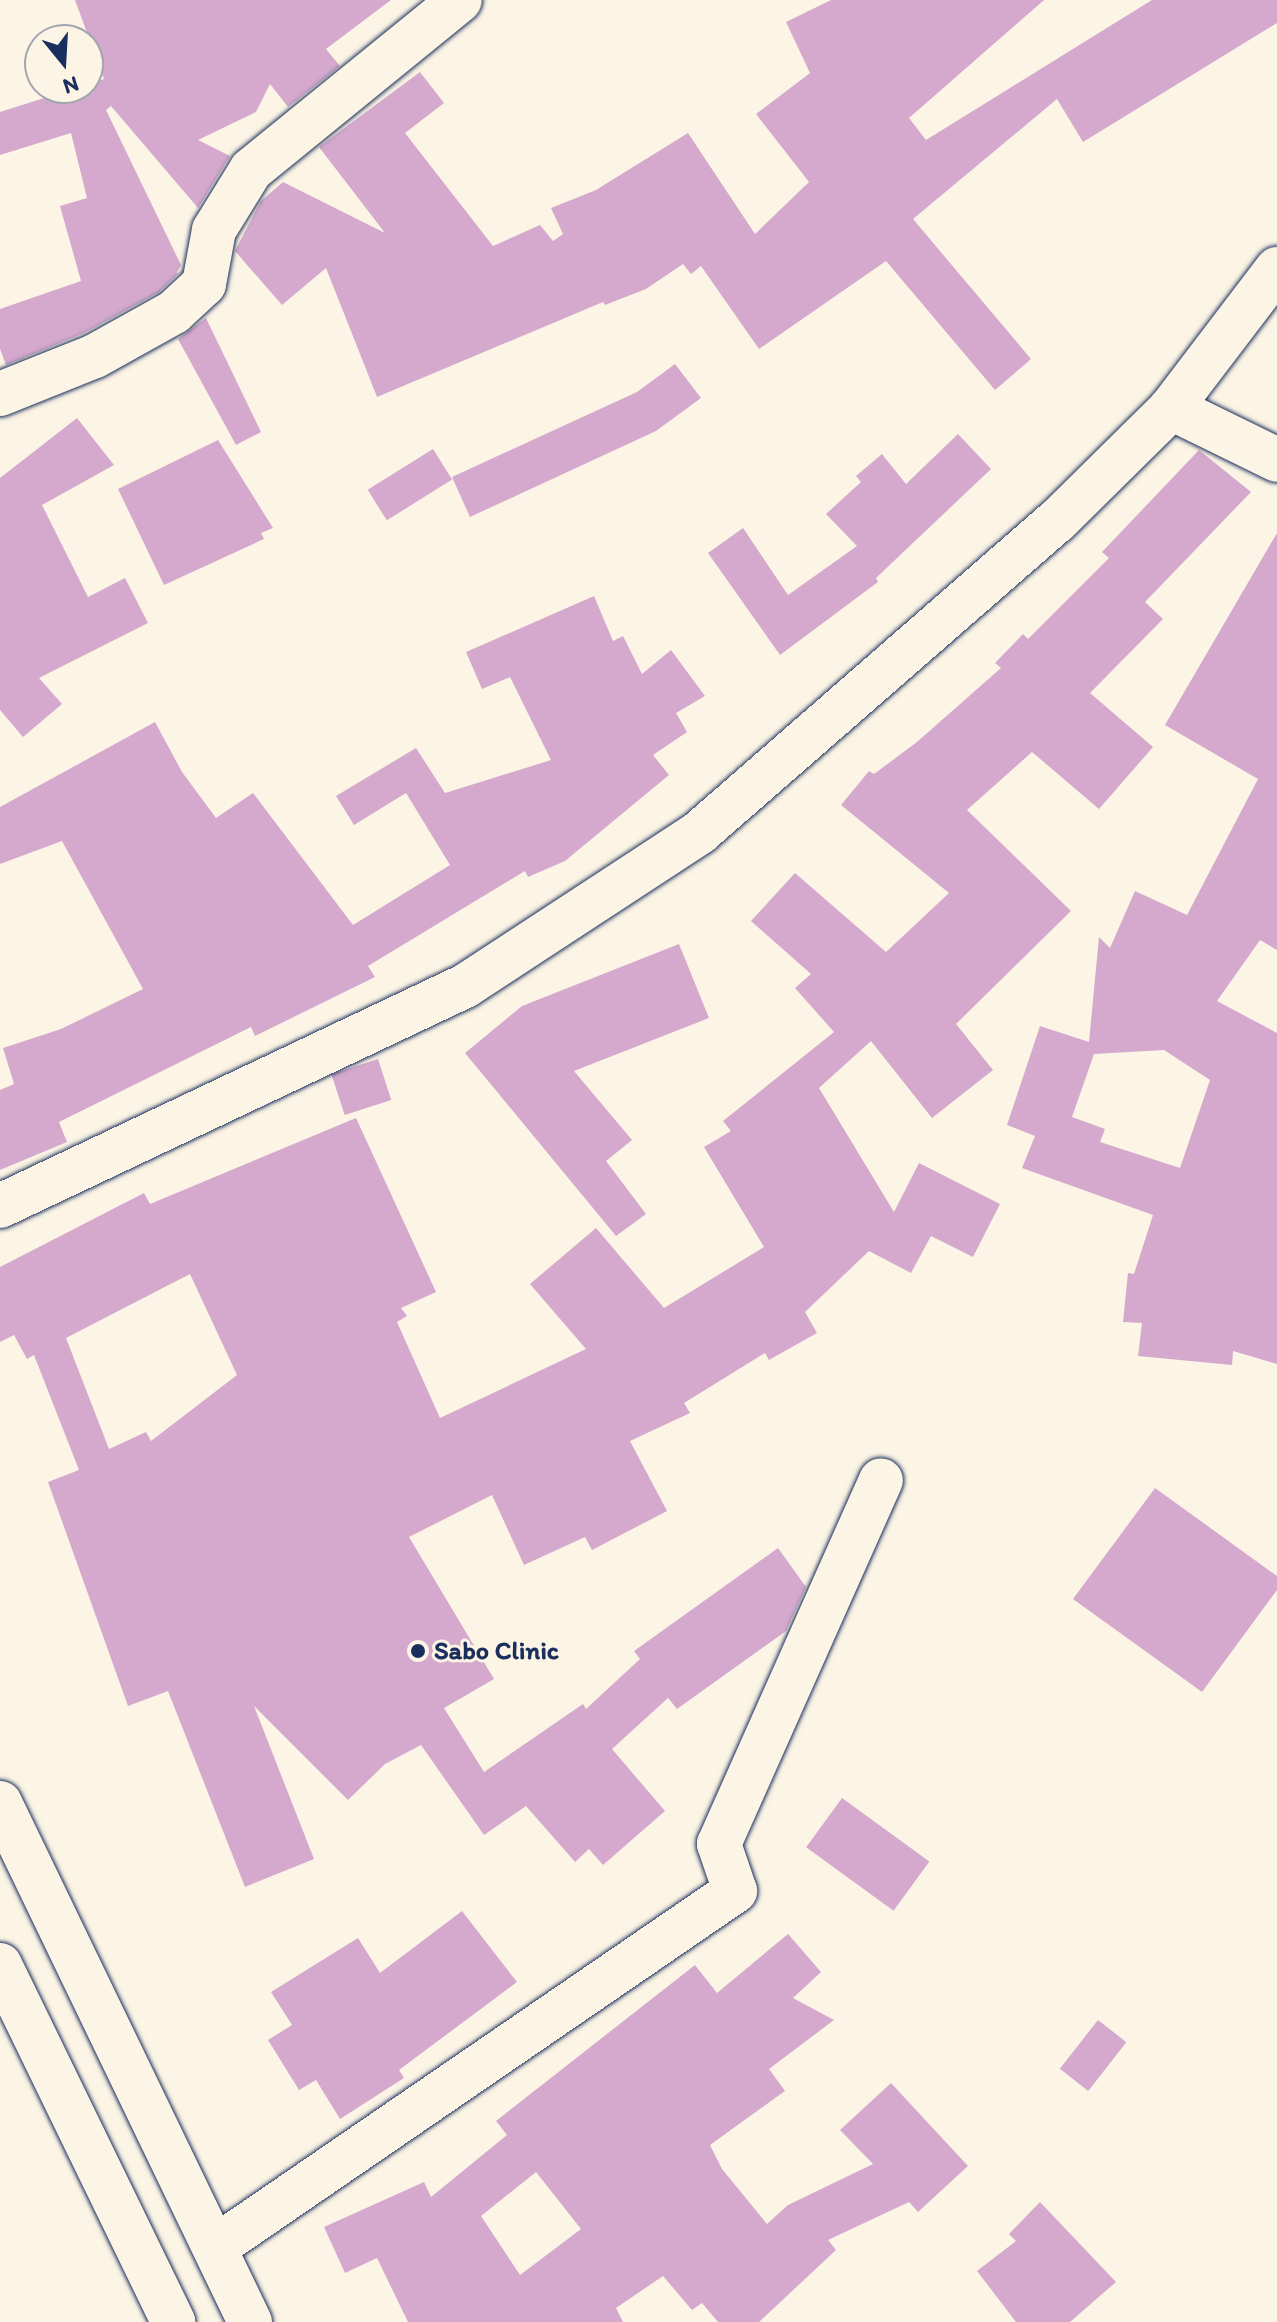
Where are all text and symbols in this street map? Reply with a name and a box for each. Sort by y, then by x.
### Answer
north arrow [24,24,104,104]
text: N [60,70,82,101]
place label: Sabo Clinic [434,1635,558,1667]
marker: Sabo Clinic [409,1642,427,1660]

